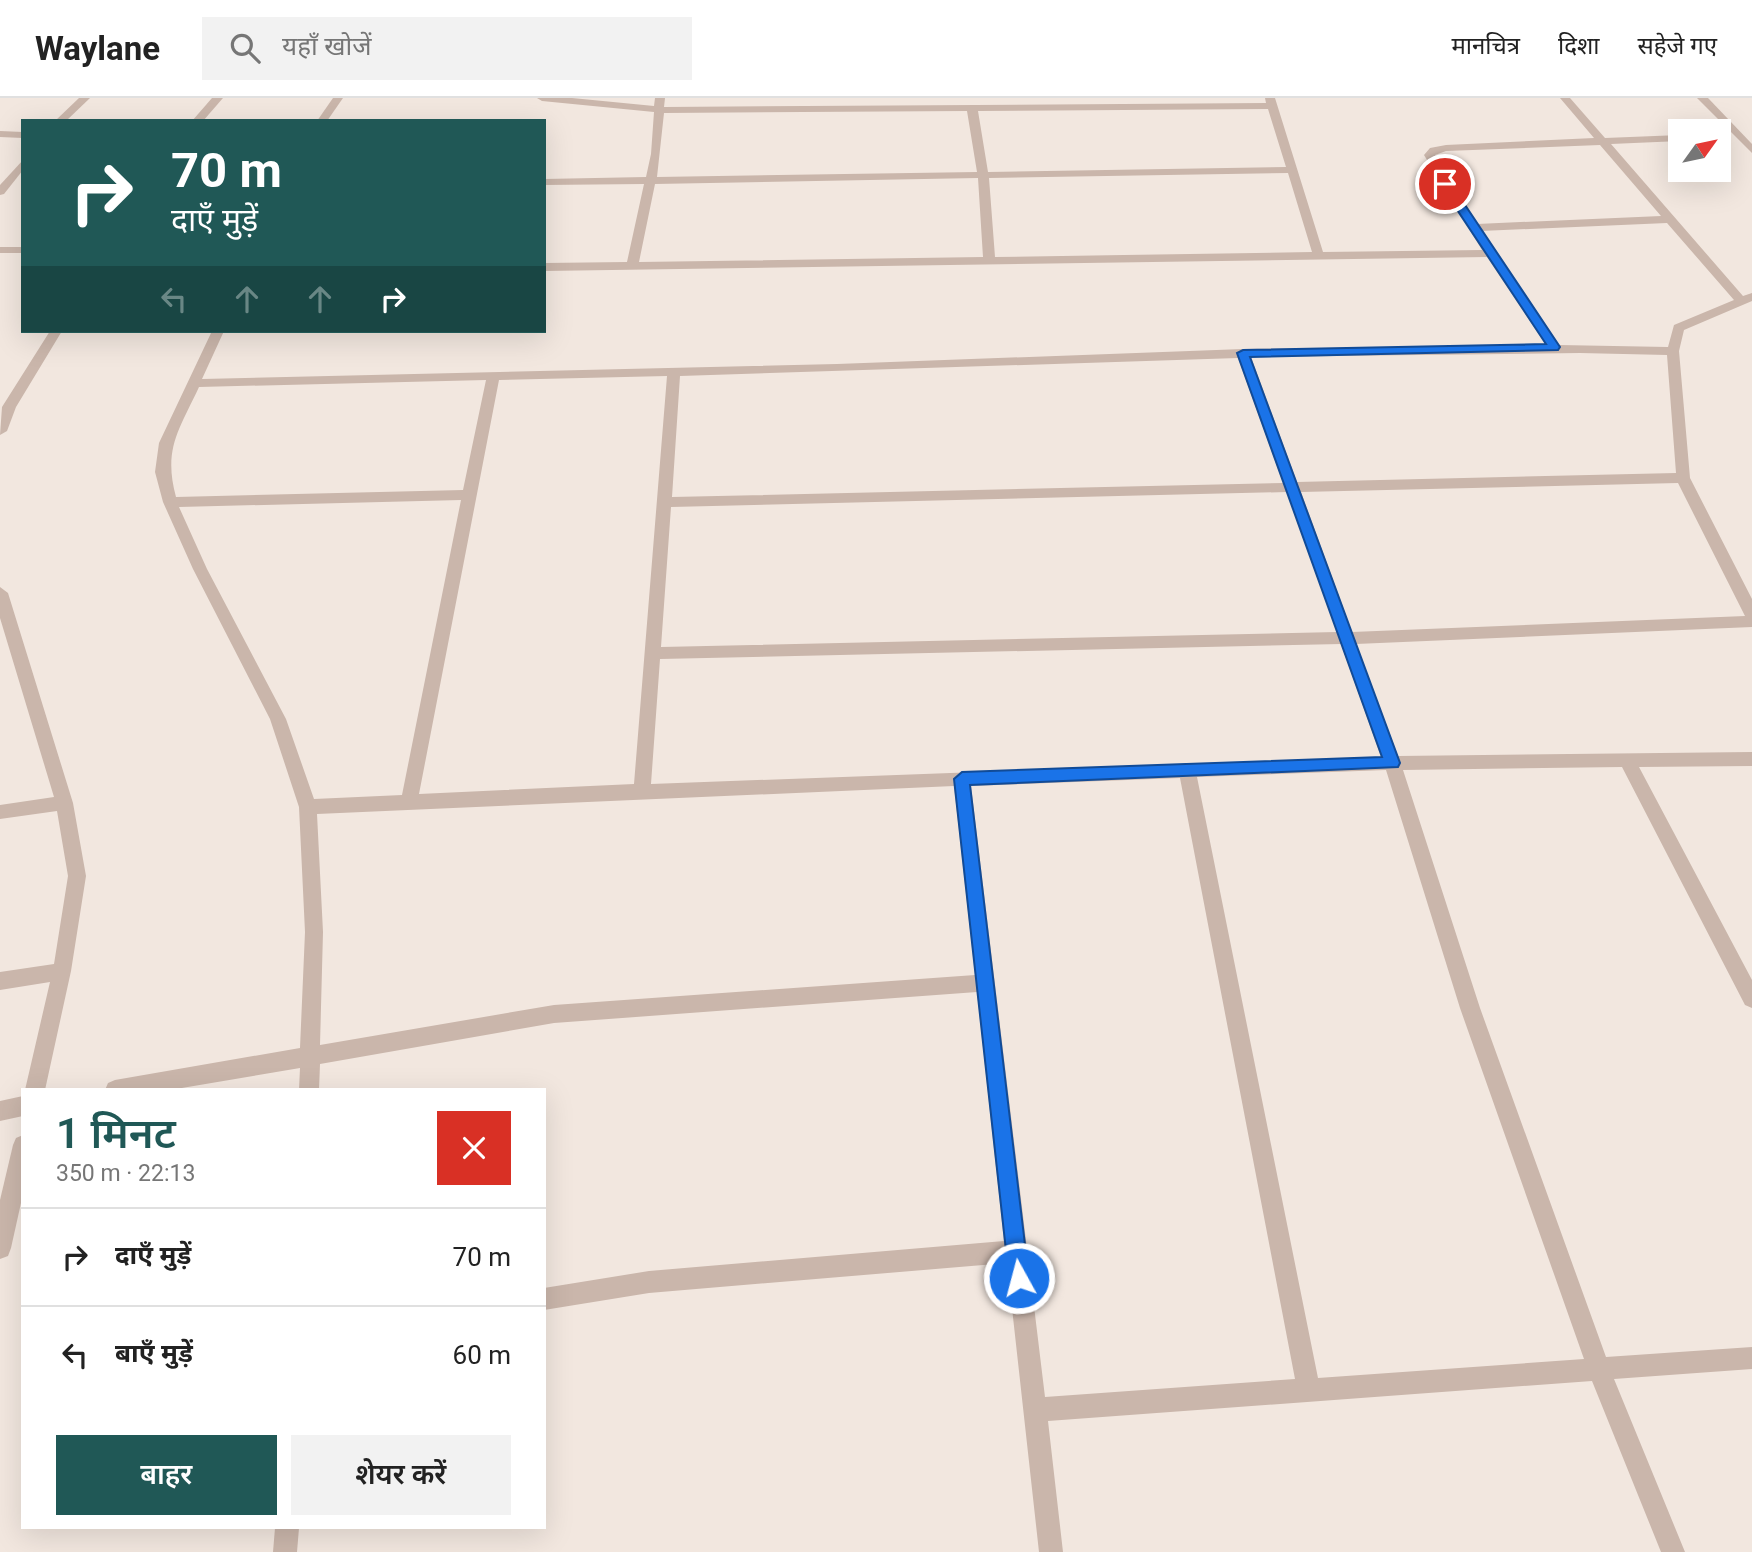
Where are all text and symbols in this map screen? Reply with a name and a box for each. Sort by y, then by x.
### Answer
search box [202,17,692,80]
text: Waylane [35,29,160,68]
icon: search [226,29,264,67]
text: यहाँ खोजें [282,31,371,61]
text: मानचित्र [1451,32,1520,60]
text: दिशा [1558,32,1599,60]
text: सहेजे गए [1637,32,1717,60]
north arrow [1668,119,1731,182]
map controls [1668,119,1731,182]
text: 70 m [171,142,282,199]
icon: right [56,147,147,238]
pin [1415,154,1475,214]
icon: arrive [1426,165,1464,203]
text: दाएँ मुड़ें [171,201,258,239]
icon: left [155,280,193,318]
icon: ahead [228,280,266,318]
icon: ahead [301,280,339,318]
icon: right [374,280,412,318]
text: 1 मिनट [56,1109,176,1158]
button: close [437,1111,511,1185]
text: 350 m · 22:13 [56,1160,195,1187]
icon: right [56,1238,94,1276]
text: दाएँ मुड़ें [115,1240,191,1270]
position arrow [982,1241,1056,1315]
text: 70 m [453,1242,511,1272]
icon: left [56,1336,94,1374]
text: बाएँ मुड़ें [115,1338,193,1368]
text: 60 m [453,1340,511,1370]
button: बाहर [56,1435,277,1515]
button: शेयर करें [291,1435,511,1515]

